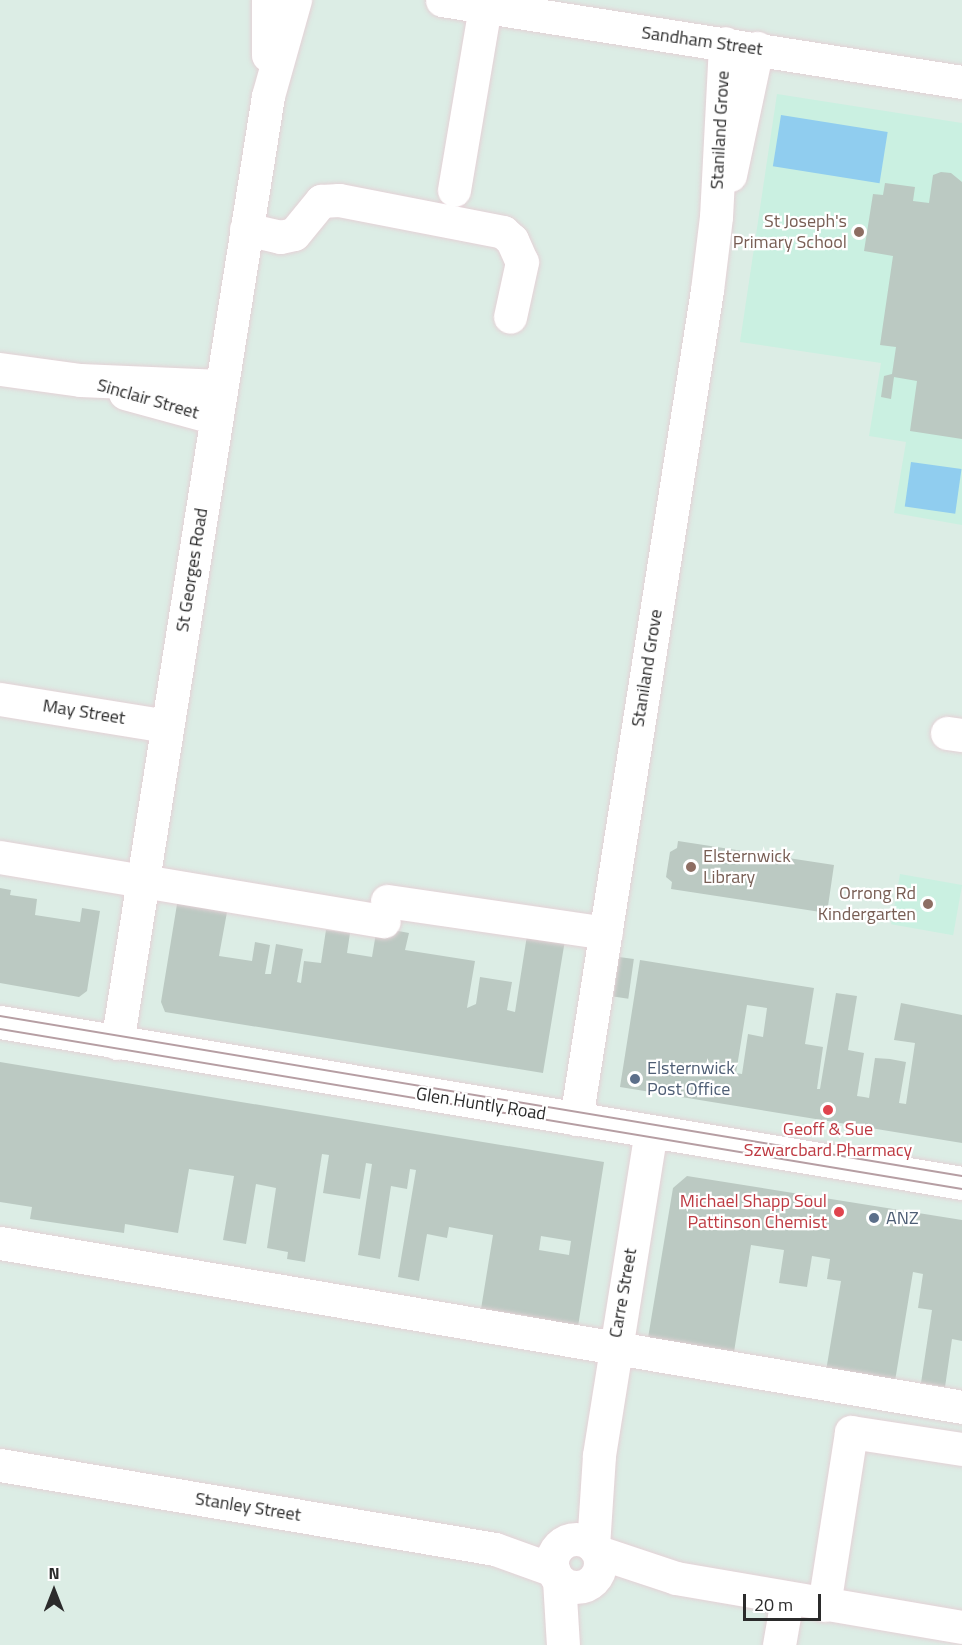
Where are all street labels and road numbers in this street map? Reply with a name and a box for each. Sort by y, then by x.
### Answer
street label: Sandham Street [640,22,764,60]
street label: Staniland Grove [706,70,734,190]
street label: Sinclair Street [95,374,201,424]
street label: St Georges Road [172,506,212,634]
street label: Staniland Grove [627,608,667,728]
street label: May Street [41,695,127,729]
street label: Glen Huntly Road [414,1083,548,1125]
street label: Carre Street [605,1247,641,1339]
street label: Stanley Street [194,1488,302,1526]

